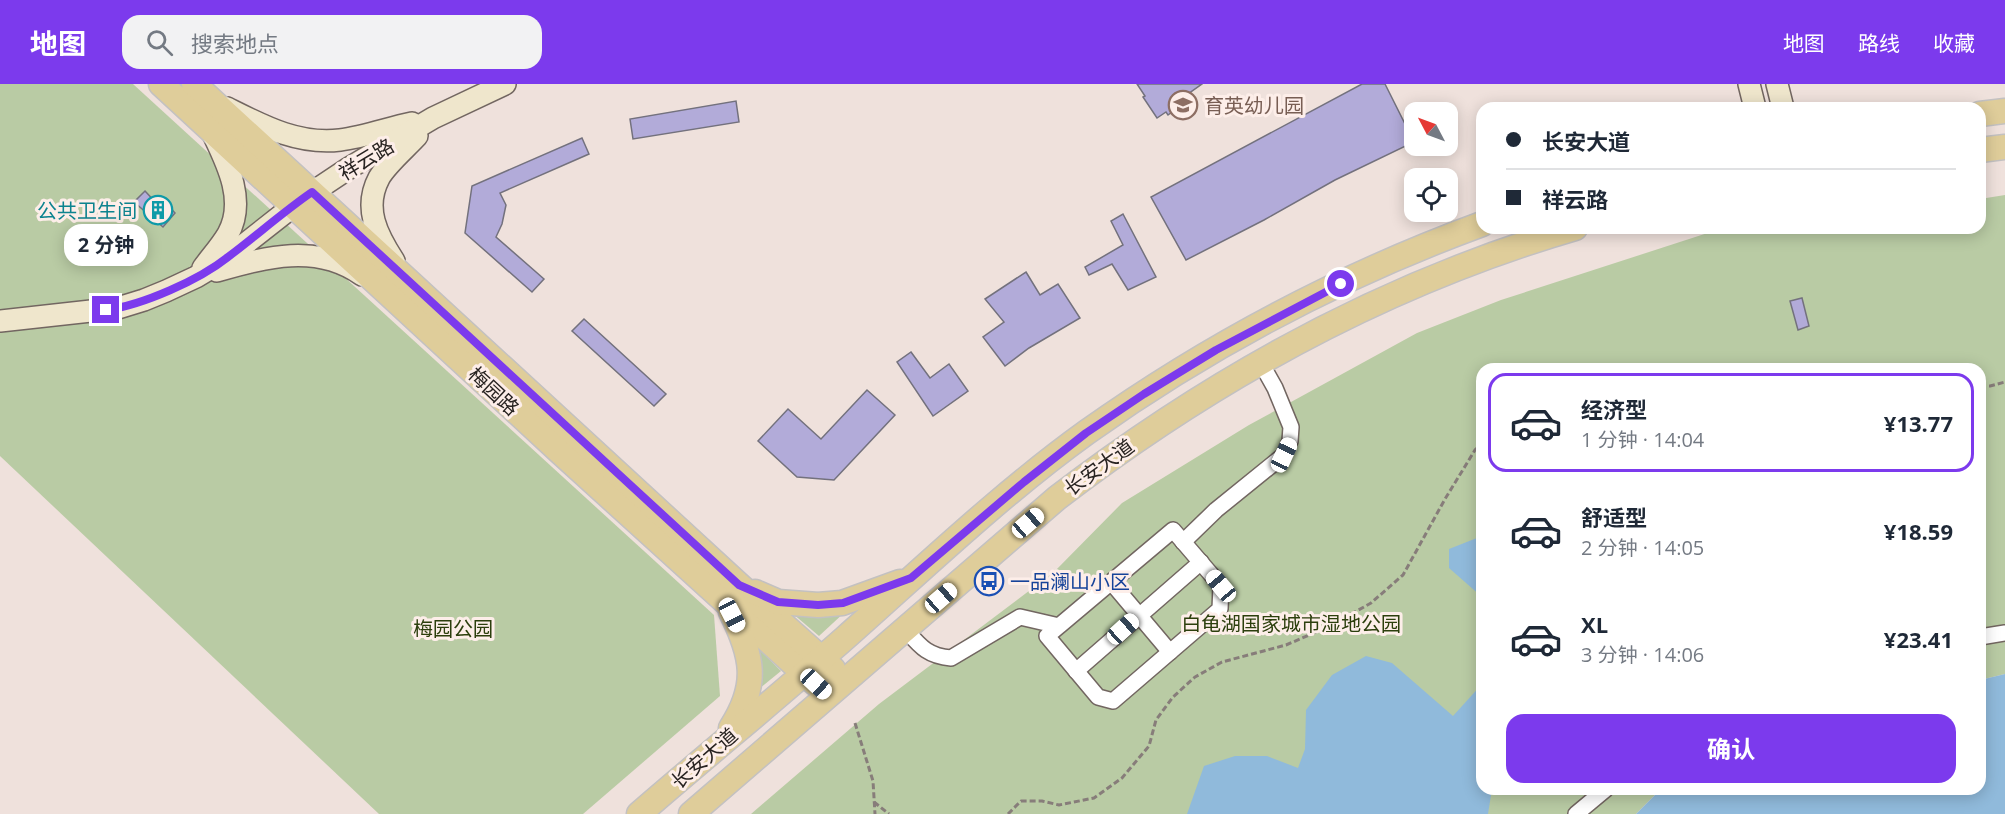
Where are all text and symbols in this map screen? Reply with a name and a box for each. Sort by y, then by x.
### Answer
search box [122,15,542,69]
text: 地图 [30,24,86,62]
icon: search [143,26,176,59]
text: 搜索地点 [191,28,279,58]
text: 地图 [1783,29,1825,57]
text: 路线 [1858,29,1900,57]
text: 收藏 [1933,29,1975,57]
school or university icon: 育英幼儿园 [1167,89,1199,121]
place label: 育英幼儿园 [1204,92,1304,119]
north arrow [1404,102,1458,156]
map controls [1404,102,1458,222]
text: 长安大道 [1542,126,1630,156]
street label: 祥云路 [333,132,399,186]
button: locate [1404,168,1458,222]
text: 祥云路 [1542,184,1608,214]
building icon: 公共卫生间 [142,194,174,226]
place label: 公共卫生间 [37,197,137,224]
callout: 2 分钟 [64,223,148,265]
text: 2 分钟 [78,231,134,258]
route start [1327,270,1354,297]
route end [92,296,119,323]
street label: 梅园路 [463,361,525,421]
text: 经济型 [1581,394,1647,424]
icon: car [1509,396,1563,450]
text: ¥13.77 [1884,408,1953,438]
text: 1 分钟 · 14:04 [1581,426,1704,453]
street label: 长安大道 [1059,433,1139,501]
car [1268,435,1300,475]
text: 舒适型 [1581,502,1647,532]
car [1009,504,1047,542]
icon: car [1509,504,1563,558]
text: ¥18.59 [1884,516,1953,546]
text: 2 分钟 · 14:05 [1581,534,1704,561]
bus stop icon: 一品澜山小区 [973,565,1005,597]
car [1203,566,1239,606]
place label: 一品澜山小区 [1010,568,1130,595]
car [922,579,960,617]
car [716,595,748,635]
text: XL [1581,609,1608,639]
car [1104,610,1142,648]
park label: 白龟湖国家城市湿地公园 [1181,610,1401,637]
icon: car [1509,612,1563,666]
park label: 梅园公园 [413,615,493,642]
text: ¥23.41 [1884,624,1953,654]
text: 3 分钟 · 14:06 [1581,641,1704,668]
car [797,665,835,703]
button: 确认 [1506,714,1956,783]
street label: 长安大道 [665,722,743,794]

